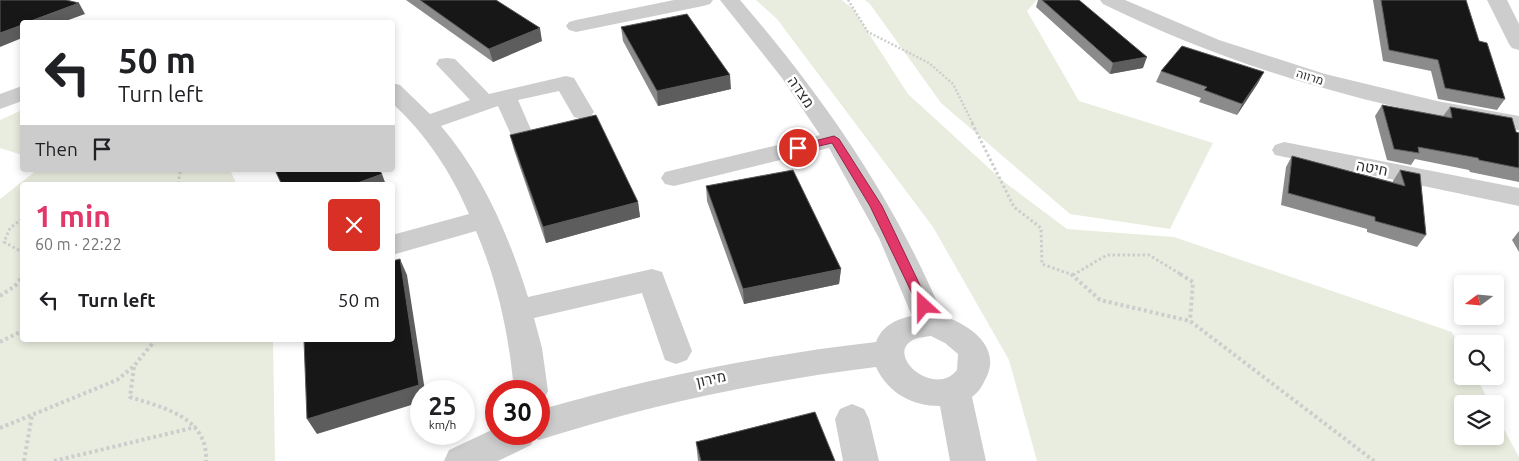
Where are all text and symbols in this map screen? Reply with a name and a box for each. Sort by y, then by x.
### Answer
icon: left [35,40,100,105]
text: 50 m [118,40,196,80]
street label: מרווה [1295,66,1325,87]
street label: מצדה [785,73,818,111]
text: Turn left [118,81,203,106]
pin [777,127,819,169]
icon: arrive [784,134,812,162]
icon: arrive [88,135,116,163]
text: Then [35,138,78,160]
street label: חיטה [1355,156,1389,179]
text: 1 min [35,199,111,233]
button: close [328,199,380,251]
text: 60 m · 22:22 [35,235,122,253]
north arrow [1454,275,1504,325]
map controls [1454,275,1504,445]
position arrow [897,279,949,331]
icon: left [35,286,63,314]
text: Turn left [78,289,156,311]
text: 50 m [338,289,380,311]
button: search [1454,335,1504,385]
street label: מירון [694,367,727,390]
speed limit sign: 30 [485,380,550,445]
text: 25 [428,392,457,420]
button: layers [1454,395,1504,445]
text: km/h [429,418,456,431]

